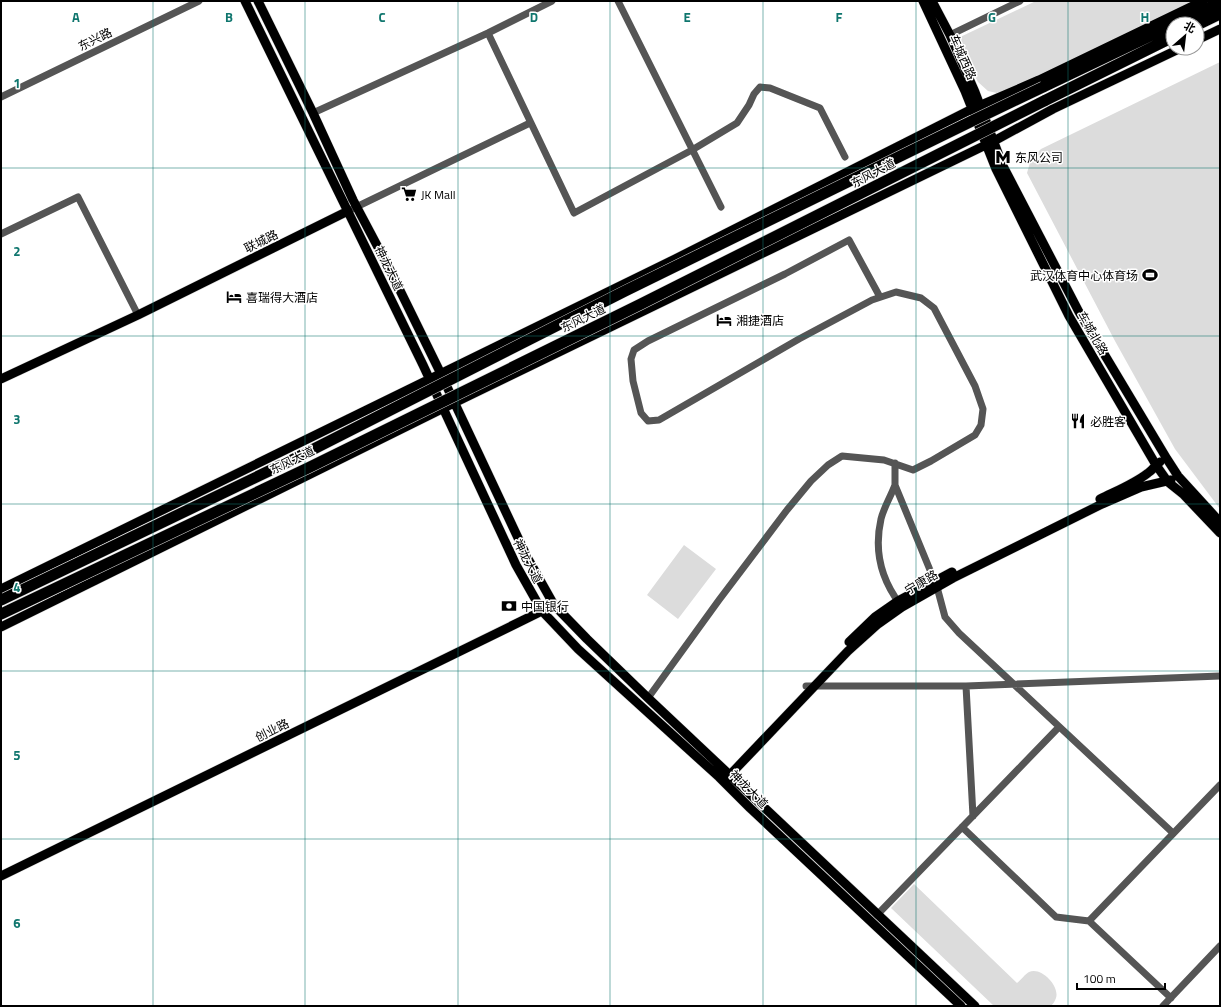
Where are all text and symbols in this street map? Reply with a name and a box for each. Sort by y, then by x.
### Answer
text: A [72,7,80,27]
text: B [225,7,233,27]
text: C [378,7,386,27]
text: D [530,7,538,27]
text: E [683,7,691,27]
text: F [836,7,843,27]
text: G [988,7,996,27]
text: H [1141,7,1149,27]
north arrow [1165,16,1205,56]
text: 北 [1181,18,1198,37]
street label: 东兴路 [75,23,115,55]
street label: 车城西路 [945,31,981,83]
text: 1 [13,73,21,93]
metro station icon: 东风公司 [994,148,1012,166]
place label: 东风公司 [1015,148,1063,167]
street label: 东风大道 [847,154,899,192]
supermarket icon: JK Mall [400,185,418,203]
place label: JK Mall [421,185,456,204]
street label: 联城路 [241,225,281,257]
text: 2 [13,241,21,261]
street label: 神龙大道 [370,242,408,294]
place label: 武汉体育中心体育场 [1030,266,1138,285]
sports icon: 武汉体育中心体育场 [1141,266,1159,284]
hotel icon: 喜瑞得大酒店 [225,288,243,306]
place label: 喜瑞得大酒店 [246,288,318,307]
street label: 东风大道 [557,299,609,337]
street label: 车城北路 [1073,307,1113,359]
hotel icon: 湘捷酒店 [715,311,733,329]
place label: 湘捷酒店 [736,311,784,330]
text: 3 [13,409,21,429]
restaurant icon: 必胜客 [1069,412,1087,430]
place label: 必胜客 [1090,412,1126,431]
street label: 东风大道 [266,441,318,479]
street label: 神龙大道 [509,535,547,587]
street label: 宁康路 [901,565,941,599]
text: 4 [13,577,21,597]
bank icon: 中国银行 [500,597,518,615]
place label: 中国银行 [521,597,569,616]
street label: 创业路 [252,714,292,746]
text: 5 [13,745,21,765]
street label: 神龙大道 [725,765,773,813]
text: 6 [13,913,21,933]
scale bar [1077,965,1165,991]
text: 100 m [1083,969,1116,988]

